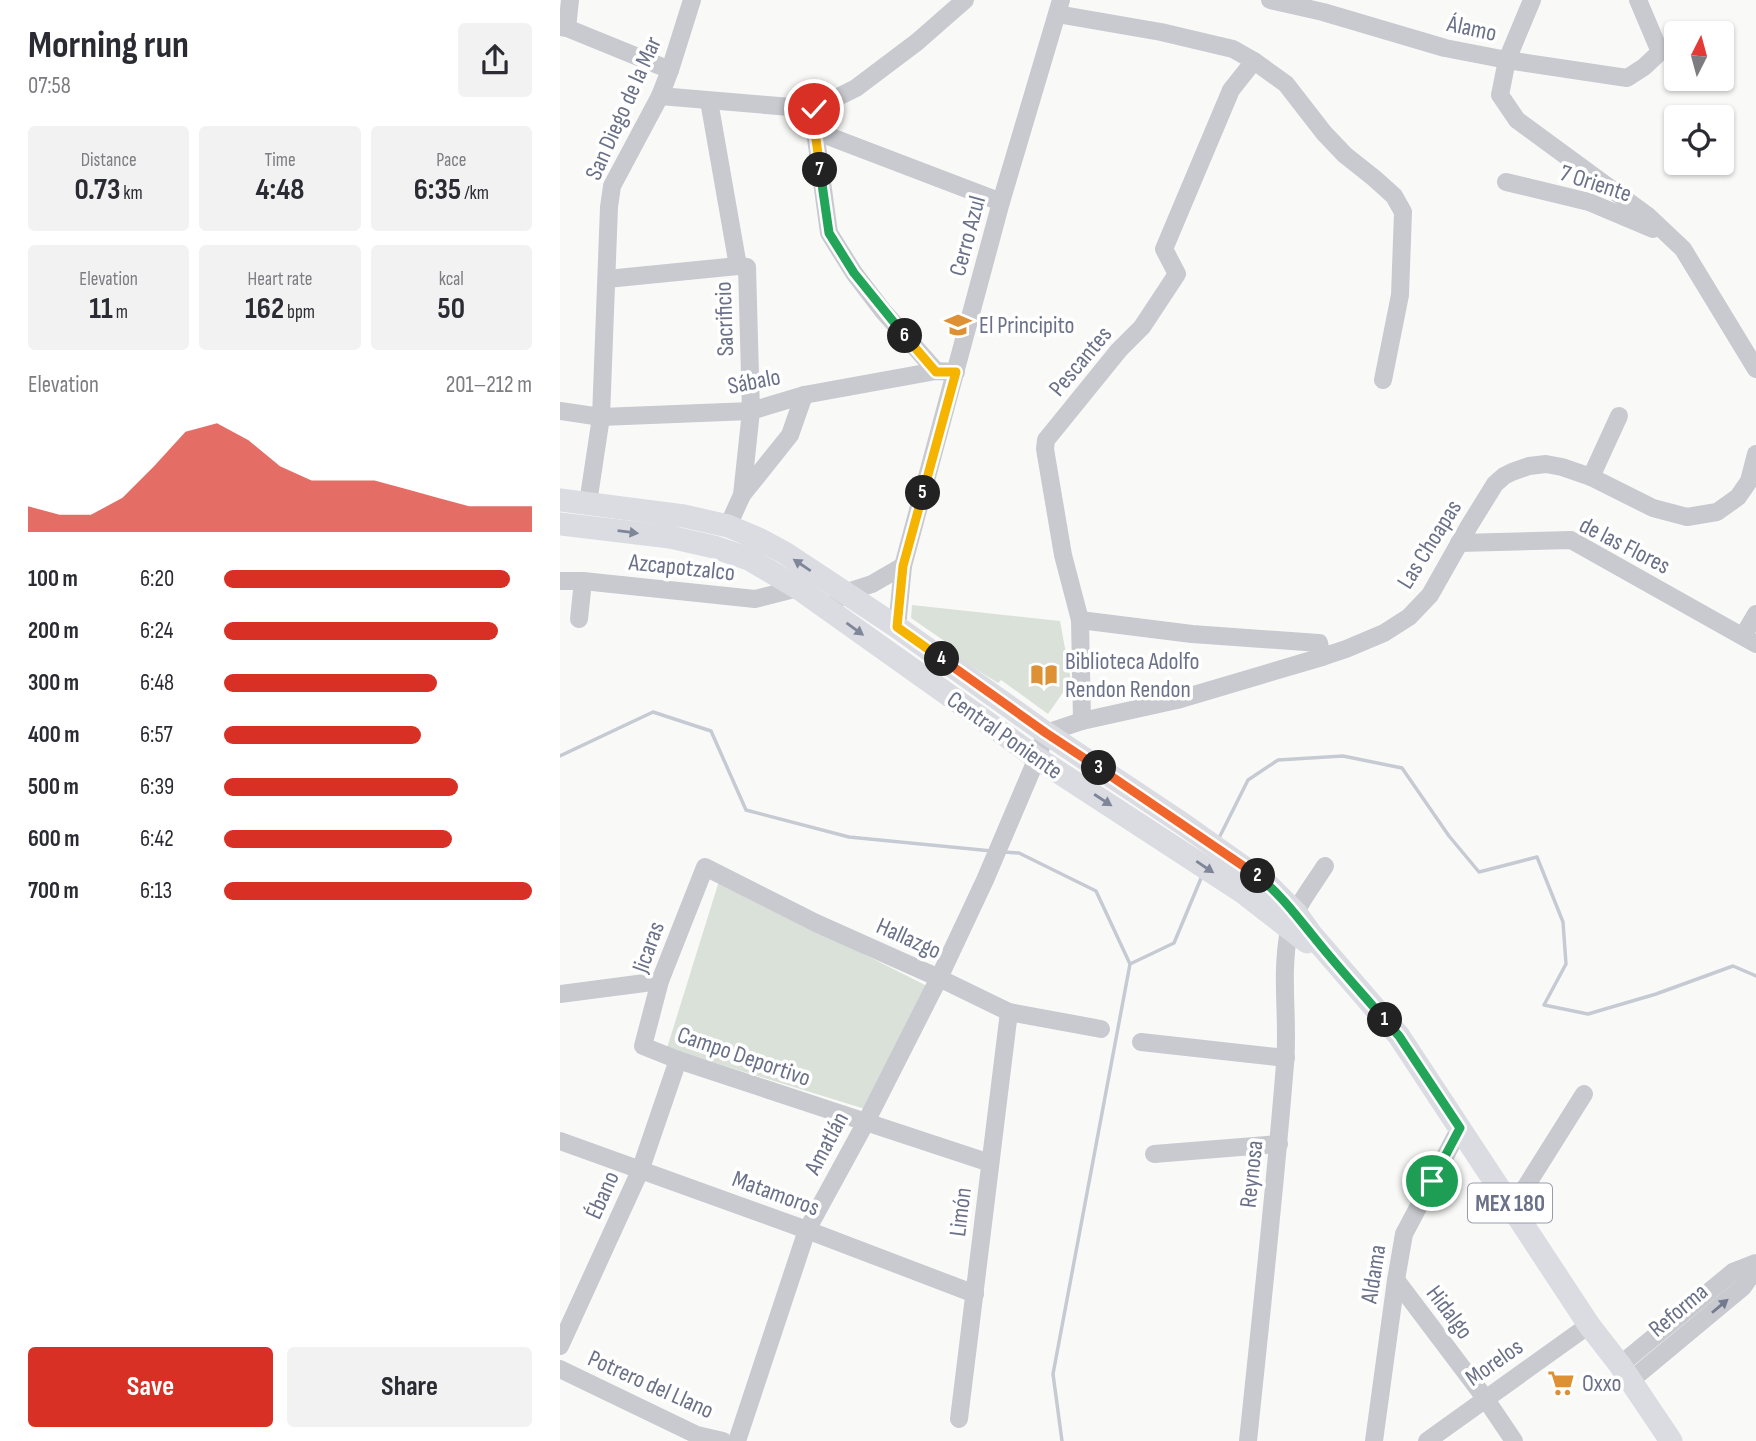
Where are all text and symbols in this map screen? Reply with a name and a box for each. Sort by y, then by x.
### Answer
street label: Álamo [1444,9,1499,48]
north arrow [1664,21,1734,91]
map controls [1664,21,1734,175]
text: Morning run [28,23,189,68]
button: share [458,23,532,97]
street label: San Diego de la Mar [579,32,668,185]
text: 07:58 [28,72,71,100]
pin [784,79,844,139]
icon: check [795,90,833,128]
button: locate [1664,105,1734,175]
text: Distance [81,149,137,172]
text: Time [264,149,296,172]
text: Pace [436,149,466,172]
pin: 7 [803,152,838,188]
text: 7 [815,158,824,181]
street label: 7 Oriente [1556,158,1635,209]
text: 0.73 [75,172,120,208]
text: 4:48 [256,172,304,208]
text: 6:35 [414,172,461,208]
text: km [120,182,143,205]
text: /km [461,182,489,205]
street label: Cerro Azul [943,193,992,279]
text: Elevation [79,268,138,291]
text: Heart rate [248,268,312,291]
text: kcal [439,268,464,291]
street label: Sacrificio [709,281,740,357]
text: 11 [89,291,113,327]
text: 162 [245,291,284,327]
text: 50 [438,291,465,327]
text: m [113,301,128,324]
text: bpm [284,301,315,324]
school or university icon: El Principito [943,310,973,340]
place label: El Principito [979,311,1074,340]
pin: 6 [888,318,922,354]
street label: Pescantes [1043,320,1118,402]
text: 6 [900,324,909,347]
street label: Sábalo [725,362,783,401]
text: Elevation [28,371,99,399]
text: 201–212 m [446,371,532,399]
pin: 5 [906,476,940,510]
text: 5 [918,481,927,504]
street label: Las Choapas [1391,494,1468,594]
street label: de las Flores [1575,510,1675,581]
one-way arrow [617,527,639,538]
street label: Azcapotzalco [627,547,736,587]
one-way arrow [793,559,812,572]
text: 100 m [28,565,78,593]
text: 6:20 [140,565,174,593]
text: 200 m [28,617,79,645]
text: 6:24 [140,617,173,645]
one-way arrow [846,622,864,636]
pin: 4 [924,642,960,676]
text: 4 [937,647,946,670]
place label: Biblioteca Adolfo Rendon Rendon [1065,647,1199,704]
library icon: Biblioteca Adolfo Rendon Rendon [1029,660,1059,690]
text: 300 m [28,669,79,697]
text: 6:48 [140,669,174,697]
street label: Central Poniente [941,685,1068,786]
text: 400 m [28,721,79,749]
text: 6:57 [140,721,173,749]
pin: 3 [1082,750,1116,786]
text: 3 [1094,756,1103,779]
text: 500 m [28,773,79,801]
text: 6:39 [140,773,174,801]
one-way arrow [1093,793,1112,806]
text: 600 m [28,825,80,853]
text: 6:42 [140,825,174,853]
pin: 2 [1240,858,1276,894]
one-way arrow [1196,860,1214,874]
text: 2 [1253,864,1262,887]
text: 700 m [28,877,79,905]
text: 6:13 [140,877,172,905]
street label: Hallazgo [872,911,946,965]
street label: Jicaras [626,918,671,978]
pin: 1 [1368,1002,1402,1038]
text: 1 [1381,1008,1388,1031]
street label: Campo Deportivo [673,1020,814,1093]
street label: Amatlán [798,1107,855,1180]
street label: Reynosa [1234,1139,1269,1209]
pin [1402,1151,1462,1211]
icon: arrive [1413,1162,1451,1200]
street label: Matamoros [728,1164,823,1223]
street label: Ébano [579,1167,626,1224]
road number: MEX 180 [1468,1184,1552,1222]
street label: Limón [943,1186,978,1238]
street label: Aldama [1354,1243,1392,1306]
street label: Reforma [1643,1277,1714,1343]
street label: Hidalgo [1420,1280,1479,1345]
one-way arrow [1712,1299,1729,1314]
street label: Morelos [1460,1332,1529,1392]
street label: Potrero del Llano [583,1344,718,1425]
button: Save [28,1347,273,1427]
button: Share [287,1347,532,1427]
supermarket icon: Oxxo [1546,1368,1576,1398]
place label: Oxxo [1582,1369,1621,1398]

